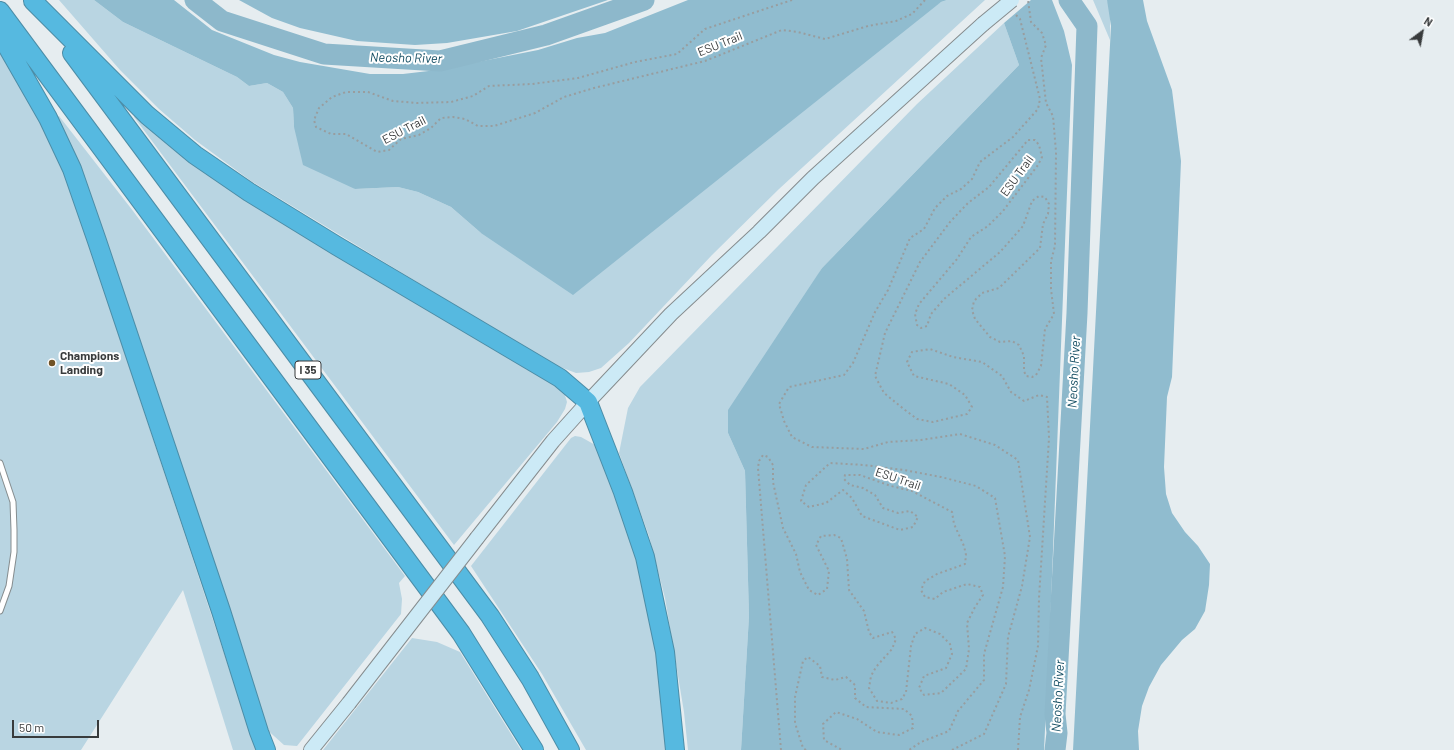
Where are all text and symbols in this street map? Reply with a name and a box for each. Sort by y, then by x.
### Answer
north arrow [1402,12,1442,52]
text: N [1422,14,1435,29]
street label: ESU Trail [696,29,744,59]
water label: Neosho River [370,50,442,66]
street label: ESU Trail [380,113,428,147]
street label: ESU Trail [997,153,1037,199]
water label: Neosho River [1064,335,1084,409]
place label: Champions Landing [60,349,119,377]
marker: Champions Landing [47,358,57,368]
road number: I 35 [295,361,321,379]
street label: ESU Trail [873,465,923,493]
water label: Neosho River [1048,659,1068,733]
scale bar [14,712,101,738]
text: 50 m [19,720,44,734]

